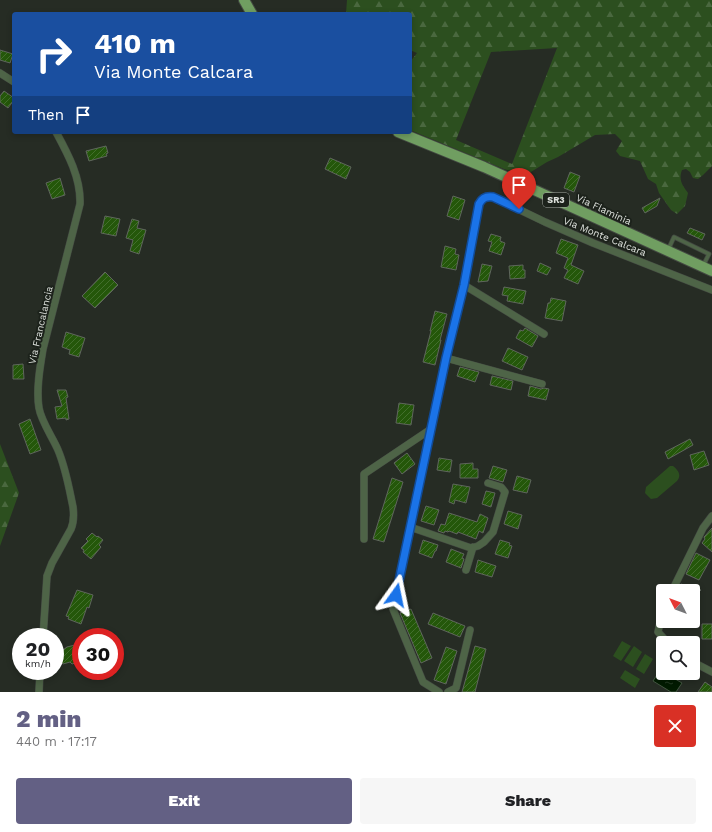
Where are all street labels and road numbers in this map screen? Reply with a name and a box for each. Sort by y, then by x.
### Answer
street label: Via Flaminia [575,192,633,227]
road number: SR3 [543,193,569,207]
street label: Via Monte Calcara [562,215,648,258]
street label: Via Francalancia [26,285,55,365]

